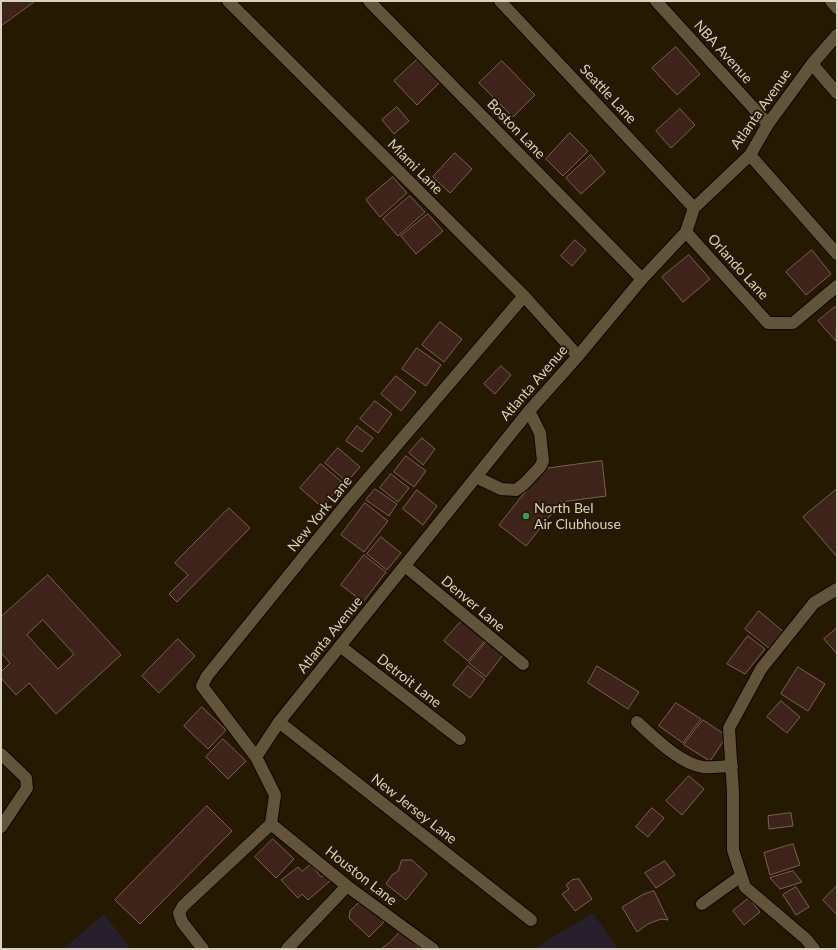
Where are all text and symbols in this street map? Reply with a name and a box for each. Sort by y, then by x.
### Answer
street label: NBA Avenue [690,17,756,87]
street label: Seattle Lane [576,61,640,127]
street label: Atlanta Avenue [727,66,795,152]
street label: Boston Lane [483,96,549,162]
street label: Miami Lane [384,136,446,198]
street label: Orlando Lane [704,231,772,303]
street label: Atlanta Avenue [497,342,571,424]
street label: New York Lane [284,473,356,555]
place label: North Bel Air Clubhouse [534,500,621,532]
marker: North Bel Air Clubhouse [521,511,531,521]
street label: Denver Lane [438,572,508,636]
street label: Atlanta Avenue [294,593,366,677]
street label: Detroit Lane [374,651,444,711]
street label: New Jersey Lane [368,770,460,848]
street label: Houston Lane [322,843,400,909]

